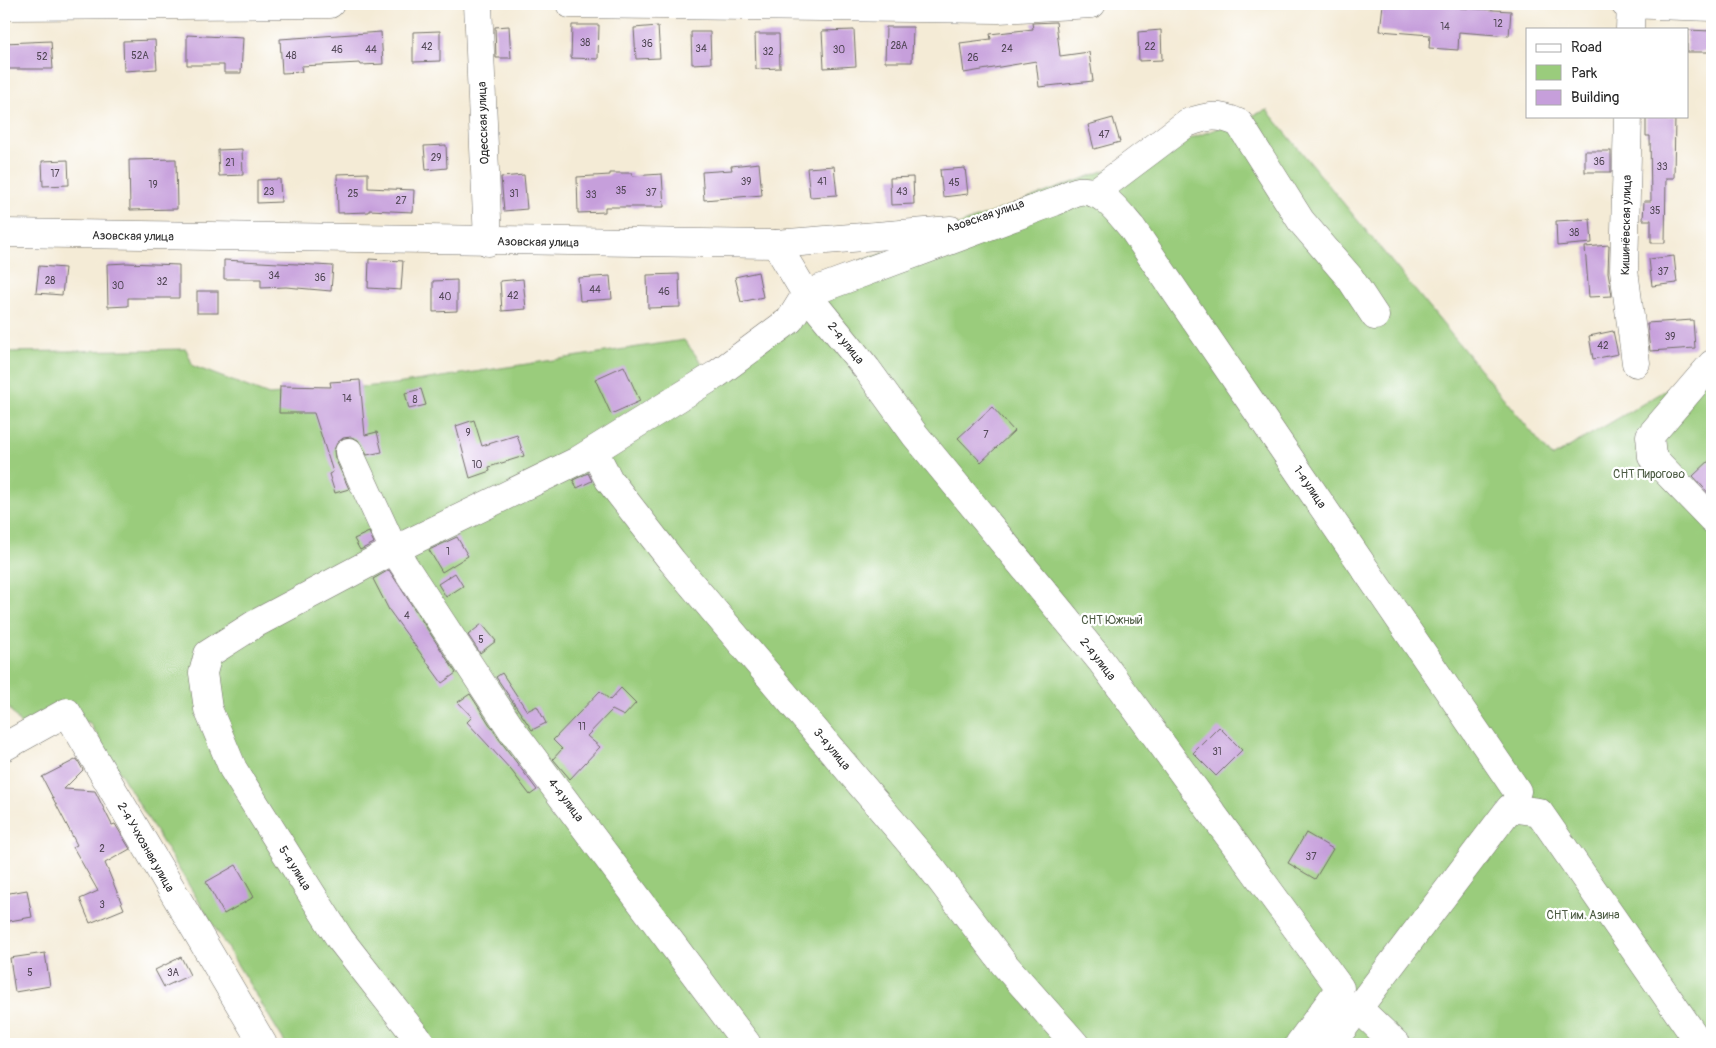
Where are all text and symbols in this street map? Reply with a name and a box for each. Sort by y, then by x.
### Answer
house number: 12 [1493,18,1503,30]
house number: 14 [1440,21,1450,33]
legend [1526,28,1688,118]
house number: 38 [580,37,590,49]
house number: 36 [641,38,653,50]
text: Road [1571,38,1602,57]
house number: 28А [890,40,908,52]
house number: 42 [421,41,433,53]
house number: 22 [1144,41,1156,53]
house number: 34 [695,43,707,55]
house number: 24 [1001,43,1013,55]
house number: 46 [331,44,343,56]
house number: 44 [365,44,377,56]
house number: 30 [833,44,845,56]
house number: 32 [762,46,774,58]
house number: 52А [131,50,149,62]
house number: 48 [286,50,296,62]
house number: 52 [36,51,48,63]
house number: 26 [967,52,979,64]
text: Park [1571,64,1598,83]
street label: Одесская улица [475,81,492,165]
text: Building [1571,88,1619,107]
house number: 47 [1098,129,1110,141]
house number: 29 [431,152,441,164]
house number: 36 [1593,156,1605,168]
house number: 21 [225,157,235,169]
house number: 33 [1656,161,1668,173]
house number: 17 [50,168,60,180]
street label: Кишинёвская улица [1618,174,1635,275]
house number: 39 [741,176,751,188]
house number: 41 [817,176,827,188]
house number: 45 [948,177,960,189]
house number: 19 [148,179,158,191]
house number: 35 [616,185,627,197]
house number: 23 [264,186,275,198]
house number: 43 [896,186,908,198]
house number: 37 [646,187,657,199]
house number: 25 [347,188,359,200]
house number: 31 [509,188,519,200]
house number: 33 [585,189,597,201]
house number: 27 [396,195,407,207]
street label: Азовская улица [944,196,1027,237]
house number: 35 [1650,205,1661,217]
house number: 38 [1569,227,1579,239]
street label: Азовская улица [92,228,174,245]
street label: Азовская улица [497,234,579,251]
house number: 37 [1658,266,1669,278]
house number: 34 [268,270,280,282]
house number: 36 [314,272,326,284]
house number: 28 [45,275,55,287]
house number: 32 [156,276,168,288]
house number: 30 [112,280,124,292]
house number: 44 [589,284,601,296]
house number: 46 [658,286,670,298]
house number: 42 [507,290,519,302]
house number: 40 [439,291,451,303]
street label: 2-я улица [824,319,867,368]
house number: 39 [1665,331,1675,343]
house number: 42 [1597,340,1609,352]
house number: 14 [342,393,352,405]
house number: 8 [412,394,418,406]
house number: 9 [465,427,471,439]
house number: 7 [983,429,989,441]
house number: 10 [472,459,483,471]
street label: 1-я улица [1290,463,1329,512]
park label: СНТ Пирогово [1613,467,1685,482]
house number: 1 [446,546,450,558]
house number: 4 [404,610,410,622]
park label: СНТ Южный [1081,613,1143,628]
house number: 5 [478,634,484,646]
street label: 2-я улица [1076,635,1119,684]
house number: 11 [578,721,586,733]
street label: 3-я улица [810,725,854,774]
house number: 31 [1212,746,1222,758]
street label: 4-я улица [545,776,587,825]
street label: 2-я Учхозная улица [114,800,178,895]
house number: 2 [99,843,105,855]
street label: 5-я улица [275,843,314,894]
house number: 37 [1306,851,1317,863]
house number: 3 [99,899,105,911]
park label: СНТ им. Азина [1546,908,1620,923]
house number: 5 [27,967,33,979]
house number: 3А [167,967,180,979]

